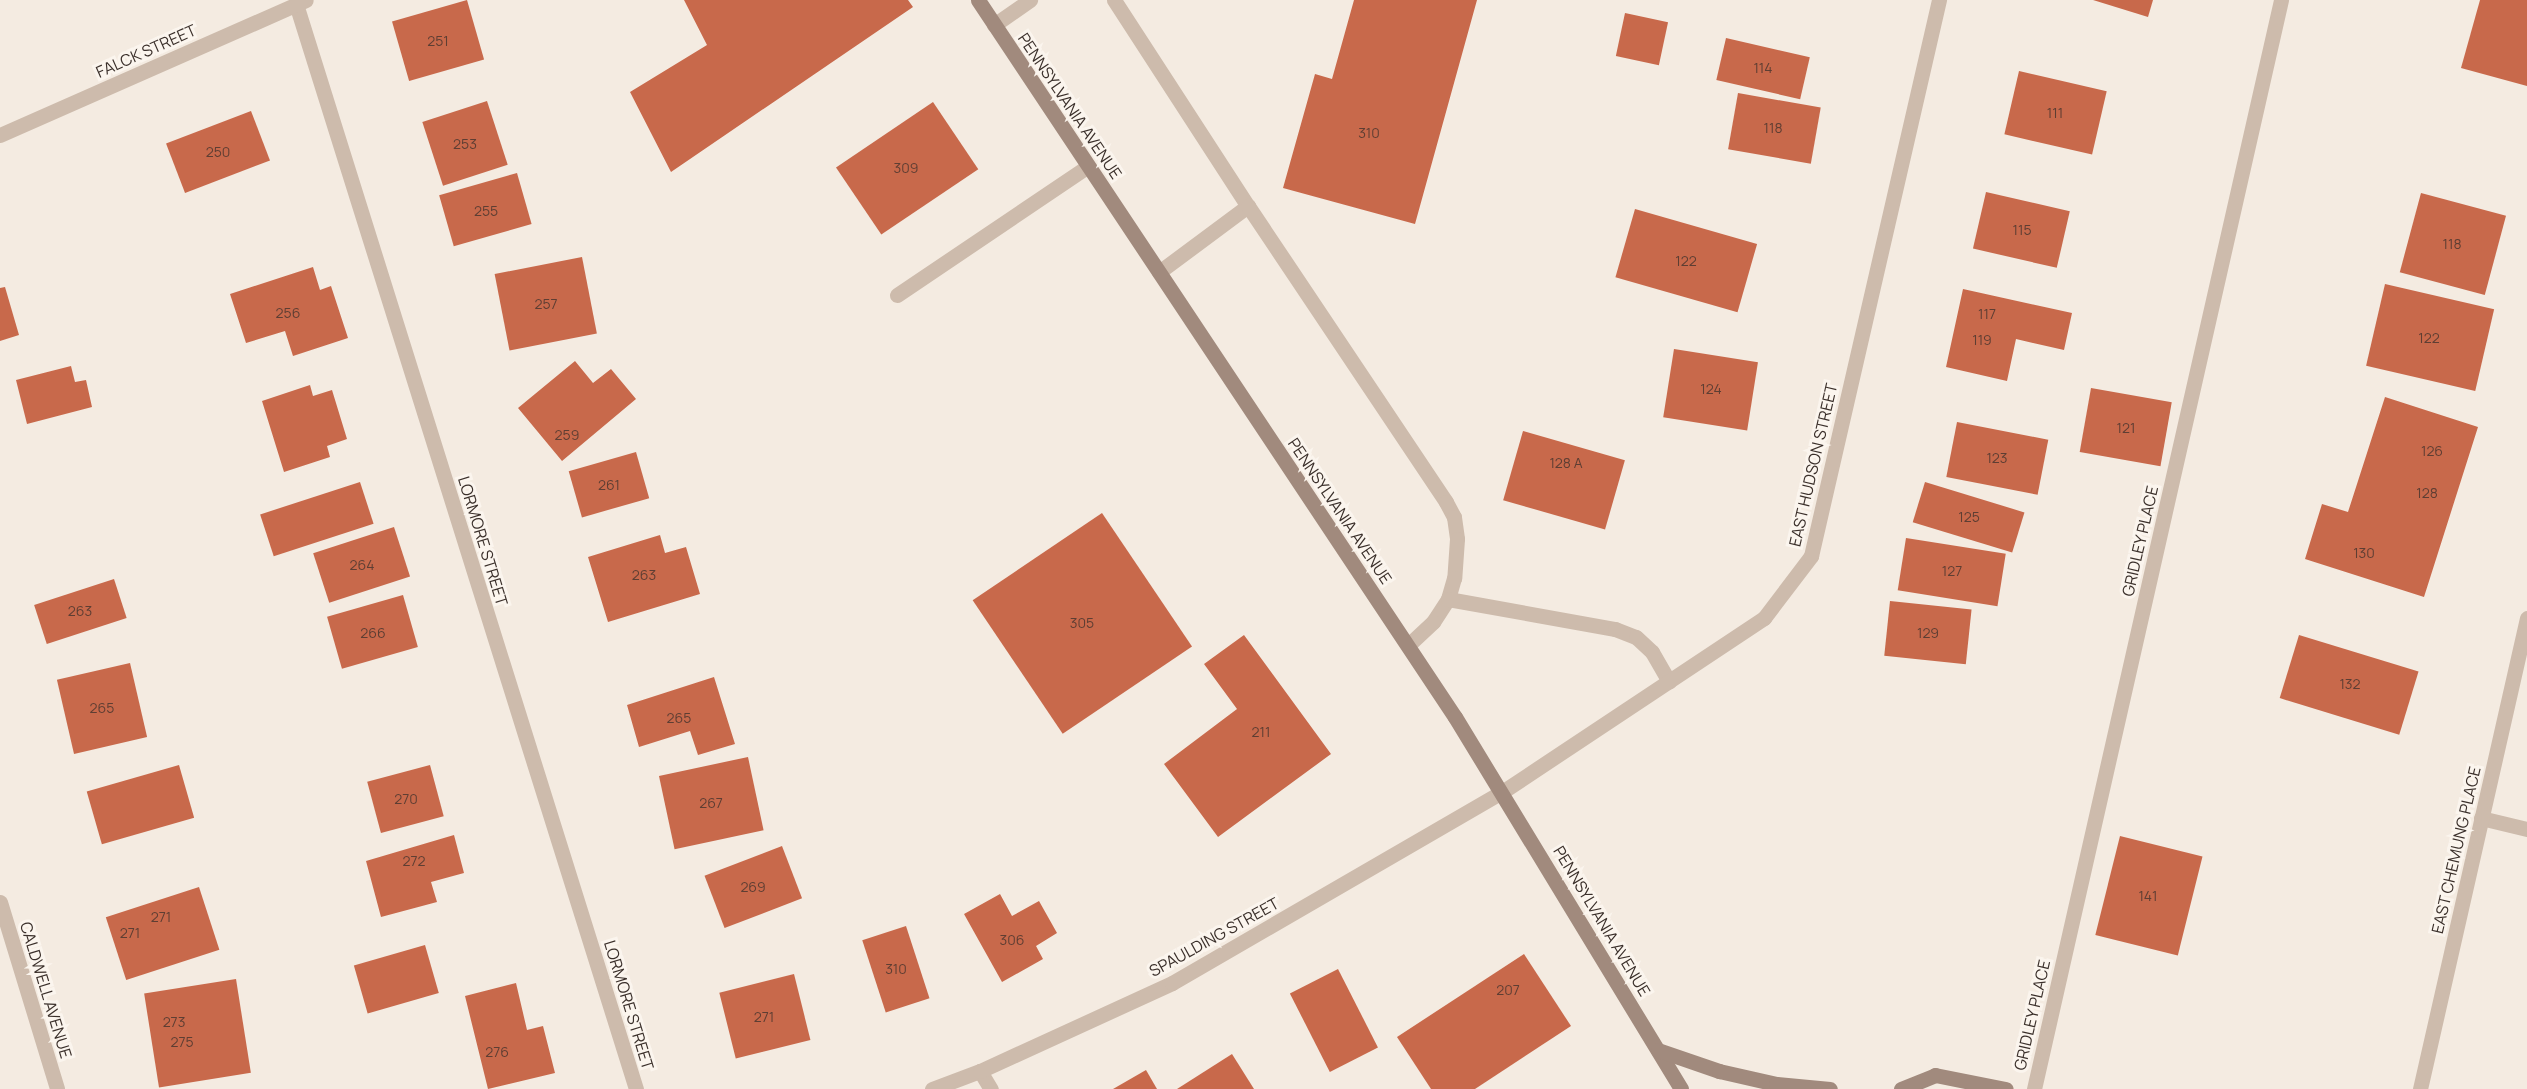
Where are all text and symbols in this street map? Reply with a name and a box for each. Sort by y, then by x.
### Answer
street label: FALCK STREET [93,20,199,82]
street label: PENNSYLVANIA AVENUE [1014,29,1126,183]
house number: 251 [427,33,449,49]
house number: 114 [1753,60,1773,76]
house number: 111 [2047,105,2063,121]
house number: 118 [1763,120,1783,136]
house number: 310 [1358,125,1380,141]
house number: 253 [453,136,477,152]
house number: 250 [206,144,230,160]
house number: 309 [894,160,918,176]
house number: 255 [474,203,498,219]
house number: 115 [2012,222,2032,238]
house number: 118 [2442,236,2462,252]
house number: 122 [1675,253,1697,269]
house number: 257 [534,296,558,312]
house number: 256 [276,305,300,321]
house number: 117 [1978,306,1996,322]
house number: 122 [2418,330,2440,346]
house number: 119 [1972,332,1992,348]
house number: 124 [1700,381,1722,397]
street label: EAST HUDSON STREET [1785,381,1841,549]
house number: 121 [2117,420,2135,436]
house number: 259 [555,427,579,443]
street label: PENNSYLVANIA AVENUE [1284,434,1396,588]
house number: 126 [2421,443,2443,459]
house number: 123 [1986,450,2008,466]
house number: 128 A [1549,455,1583,471]
street label: LORMORE STREET [454,474,512,608]
house number: 261 [598,477,620,493]
street label: GRIDLEY PLACE [2118,484,2162,598]
house number: 128 [2416,485,2438,501]
house number: 125 [1958,509,1980,525]
house number: 130 [2353,545,2375,561]
house number: 264 [350,557,374,573]
house number: 127 [1942,563,1962,579]
house number: 263 [632,567,656,583]
house number: 263 [68,603,92,619]
house number: 305 [1070,615,1094,631]
house number: 266 [360,625,386,641]
house number: 129 [1917,625,1939,641]
house number: 132 [2339,676,2361,692]
house number: 265 [90,700,114,716]
house number: 265 [667,710,691,726]
house number: 211 [1252,724,1270,740]
street label: EAST CHEMUNG PLACE [2427,764,2485,936]
house number: 270 [394,791,418,807]
house number: 267 [699,795,723,811]
street label: PENNSYLVANIA AVENUE [1550,842,1654,1000]
house number: 272 [403,853,425,869]
house number: 269 [740,879,766,895]
house number: 141 [2138,888,2158,904]
street label: SPAULDING STREET [1146,893,1282,981]
house number: 271 [151,909,171,925]
street label: CALDWELL AVENUE [16,919,76,1061]
house number: 271 [120,925,140,941]
house number: 306 [1000,932,1024,948]
street label: LORMORE STREET [600,938,658,1072]
street label: GRIDLEY PLACE [2010,958,2054,1072]
house number: 310 [885,961,907,977]
house number: 207 [1496,982,1520,998]
house number: 271 [754,1009,774,1025]
house number: 273 [163,1014,185,1030]
house number: 275 [170,1034,194,1050]
house number: 276 [485,1044,509,1060]

